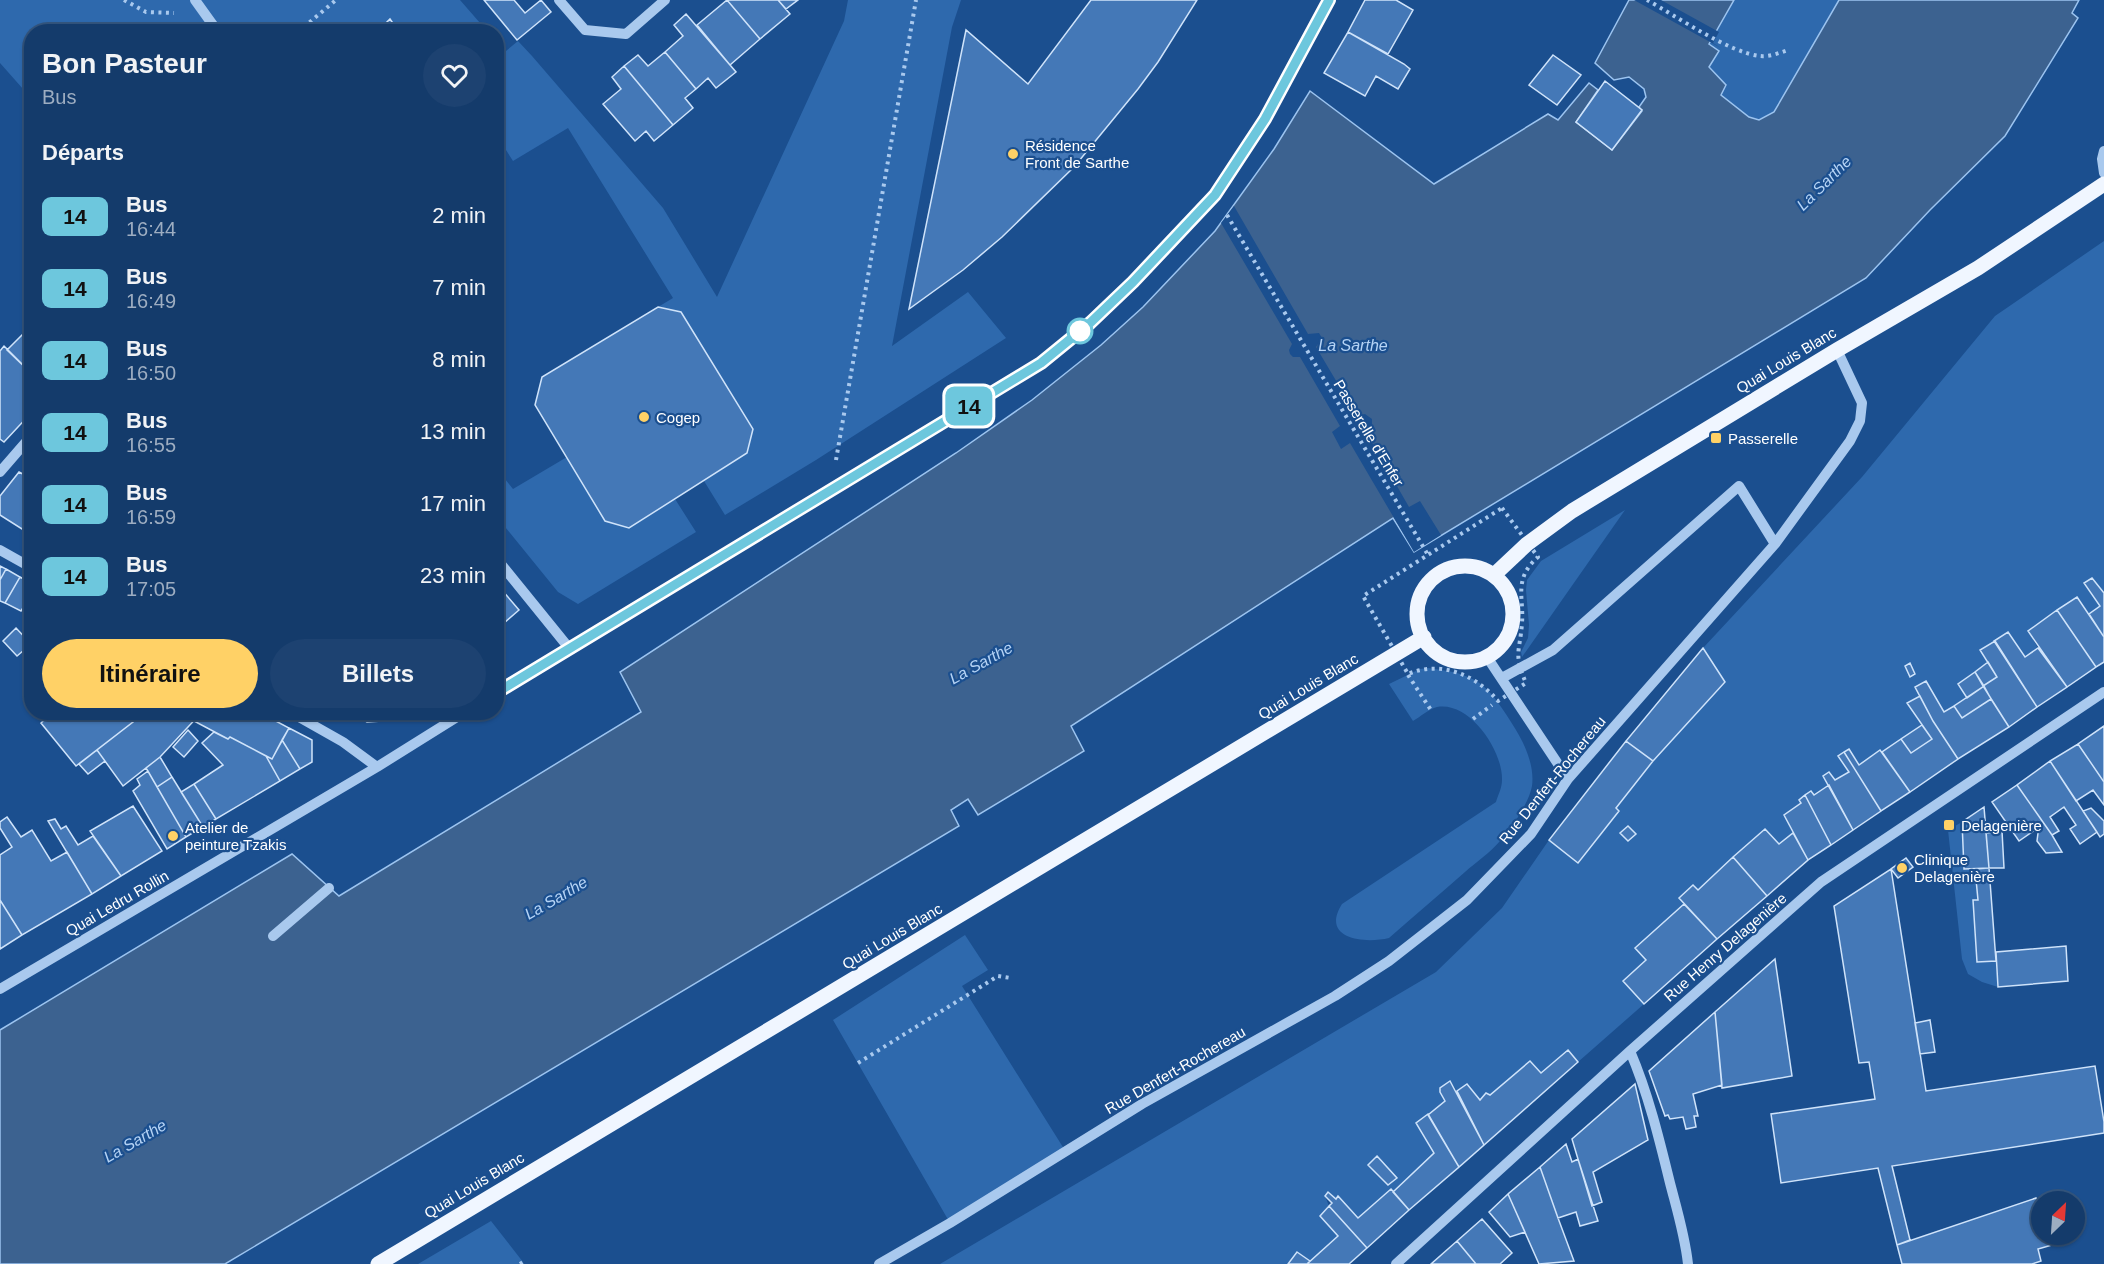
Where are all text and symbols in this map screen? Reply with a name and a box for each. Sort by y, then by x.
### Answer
button: heart [423,44,486,107]
text: Bon Pasteur [42,48,207,79]
text: Bus [42,86,76,108]
place label: Résidence Front de Sarthe [1025,137,1129,171]
text: Départs [42,140,124,165]
marker: Résidence Front de Sarthe [1006,147,1020,161]
water label: La Sarthe [1793,152,1855,214]
text: Bus [126,192,168,217]
text: 2 min [432,203,486,228]
text: 14 [63,205,87,228]
text: 16:44 [126,218,176,240]
text: Bus [126,264,168,289]
text: 7 min [432,275,486,300]
text: 14 [63,277,87,300]
text: 16:49 [126,290,176,312]
unlabelled marker [1067,318,1093,344]
street label: Quai Louis Blanc [1733,323,1839,396]
text: Bus [126,336,168,361]
water label: La Sarthe [1318,337,1388,354]
text: 8 min [432,347,486,372]
text: 14 [63,349,87,372]
text: 16:50 [126,362,176,384]
street label: Passerelle d'Enfer [1330,377,1408,489]
line badge: 14 [942,386,996,426]
text: 14 [957,395,981,418]
text: Bus [126,408,168,433]
place label: Cogep [656,409,700,426]
marker: Cogep [637,410,651,424]
text: 13 min [420,419,486,444]
text: 14 [63,421,87,444]
place label: Passerelle [1728,430,1798,447]
marker: Passerelle [1709,431,1723,445]
text: 16:55 [126,434,176,456]
text: Bus [126,480,168,505]
text: 17 min [420,491,486,516]
text: 14 [63,493,87,516]
text: 16:59 [126,506,176,528]
text: Bus [126,552,168,577]
text: 23 min [420,563,486,588]
text: 14 [63,565,87,588]
text: 17:05 [126,578,176,600]
button: Itinéraire [42,639,258,708]
button: Billets [270,639,486,708]
water label: La Sarthe [947,639,1016,687]
street label: Quai Louis Blanc [1255,649,1361,722]
street label: Rue Denfert-Rochereau [1495,713,1609,847]
place label: Delagenière [1961,817,2042,834]
marker: Delagenière [1942,818,1956,832]
place label: Atelier de peinture Tzakis [185,819,286,853]
marker: Atelier de peinture Tzakis [166,829,180,843]
place label: Clinique Delagenière [1914,851,1995,885]
marker: Clinique Delagenière [1895,861,1909,875]
street label: Quai Ledru Rollin [63,867,171,939]
water label: La Sarthe [522,873,590,923]
street label: Rue Henry Delagenière [1660,889,1790,1005]
street label: Quai Louis Blanc [839,899,945,972]
street label: Rue Denfert-Rochereau [1102,1023,1248,1117]
water label: La Sarthe [101,1116,169,1166]
street label: Quai Louis Blanc [421,1148,527,1221]
north arrow [2031,1191,2085,1245]
map controls [2031,1191,2085,1245]

